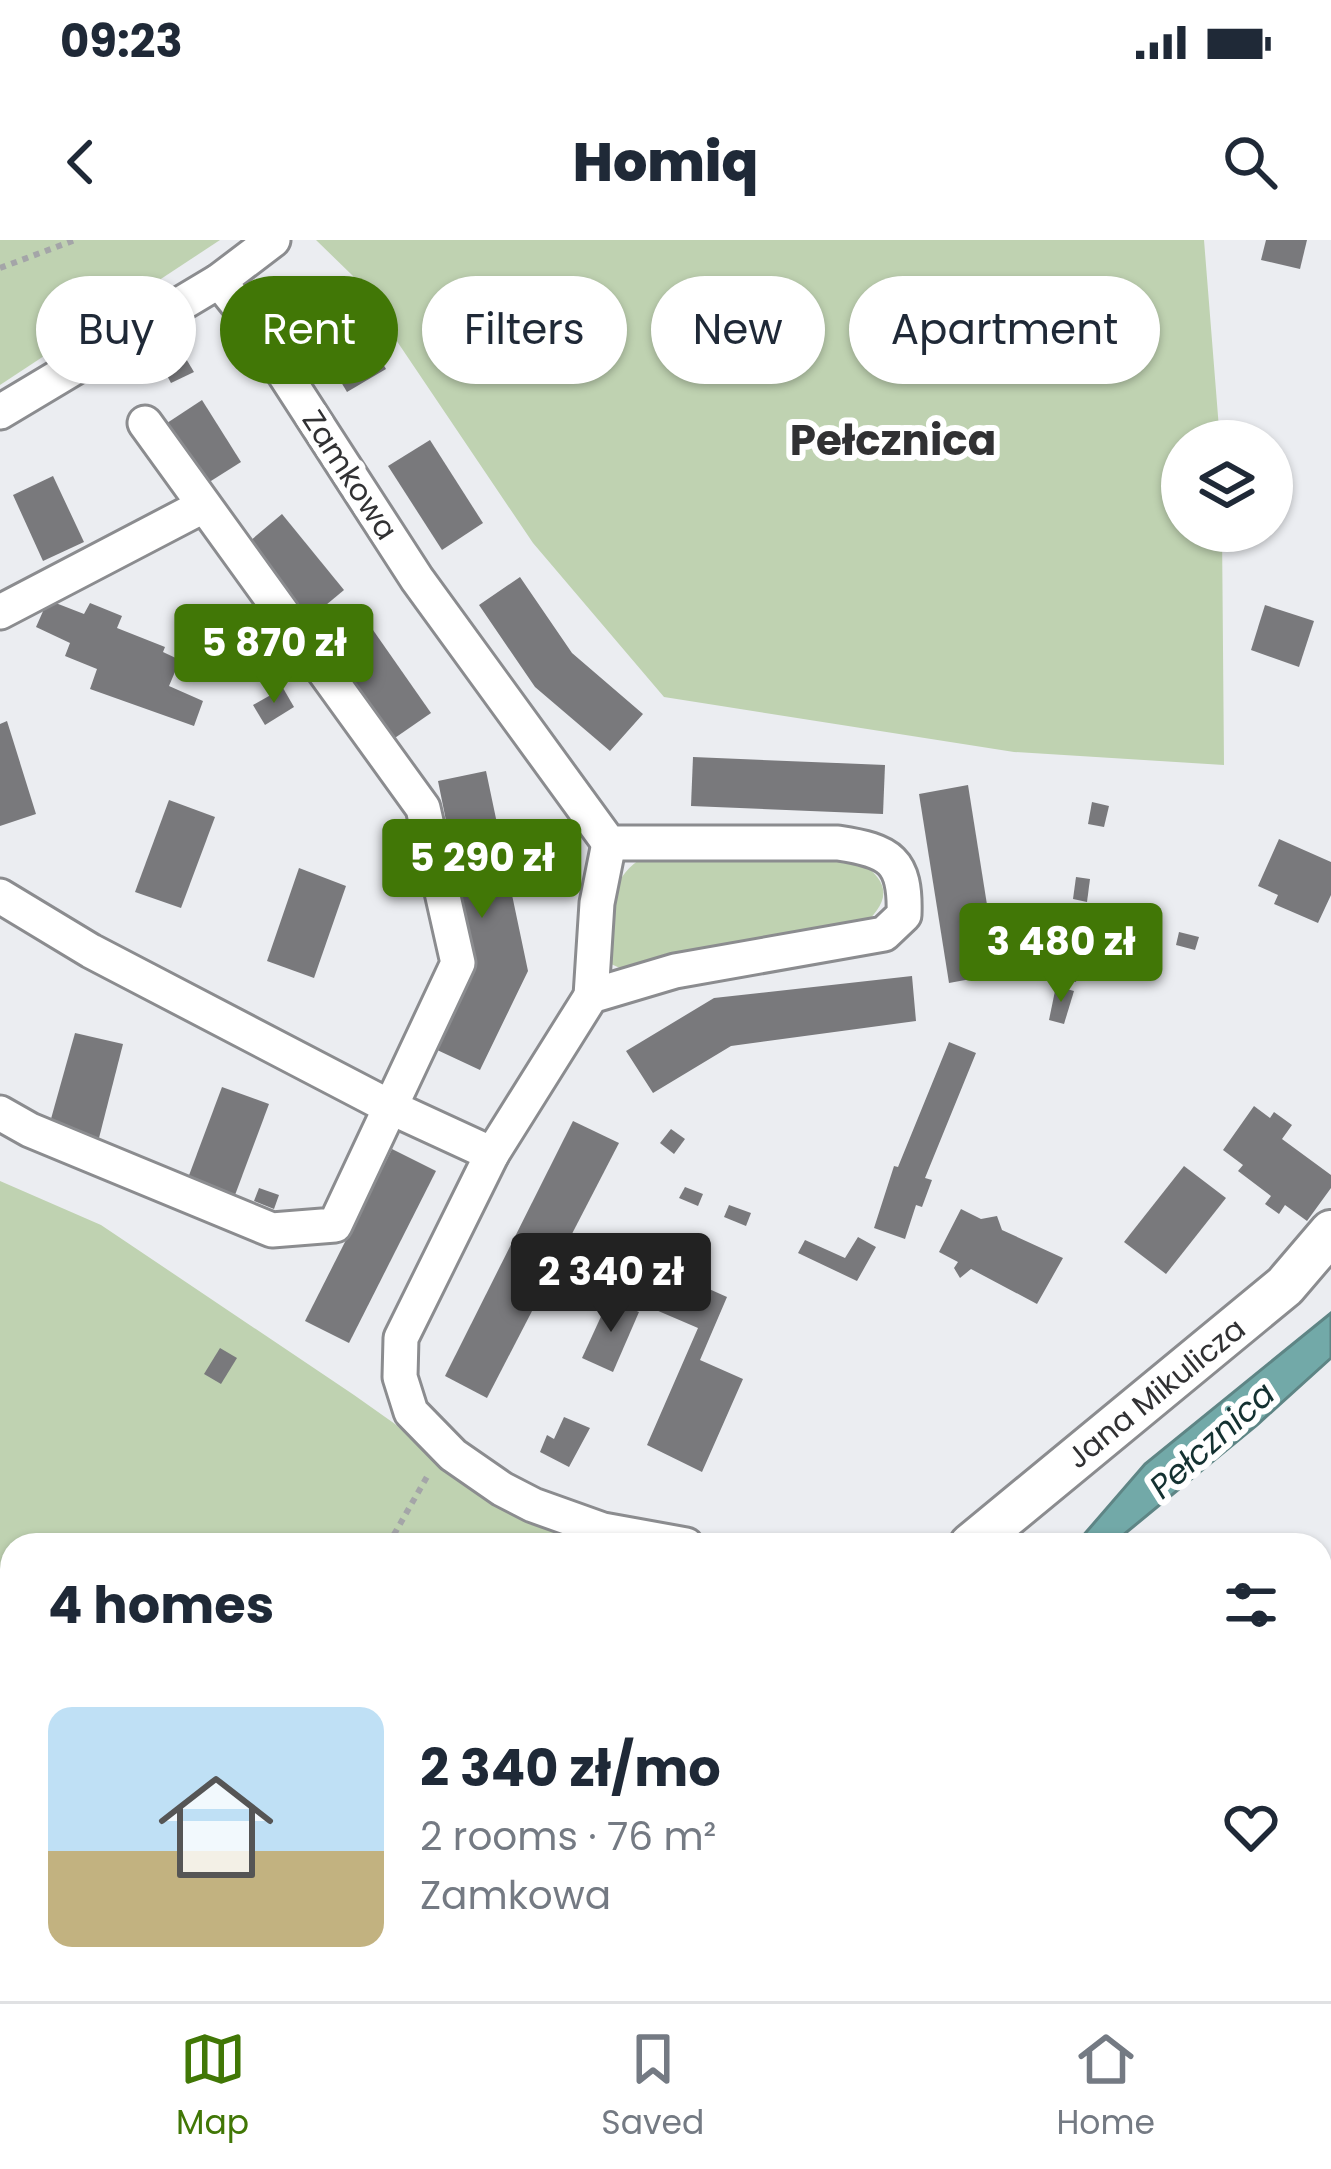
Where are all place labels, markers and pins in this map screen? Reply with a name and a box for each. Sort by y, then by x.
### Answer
pin: 5 870 zł [150,604,398,706]
pin: 5 290 zł [358,819,606,921]
pin: 3 480 zł [937,903,1185,1005]
pin: 2 340 zł [487,1233,735,1335]

